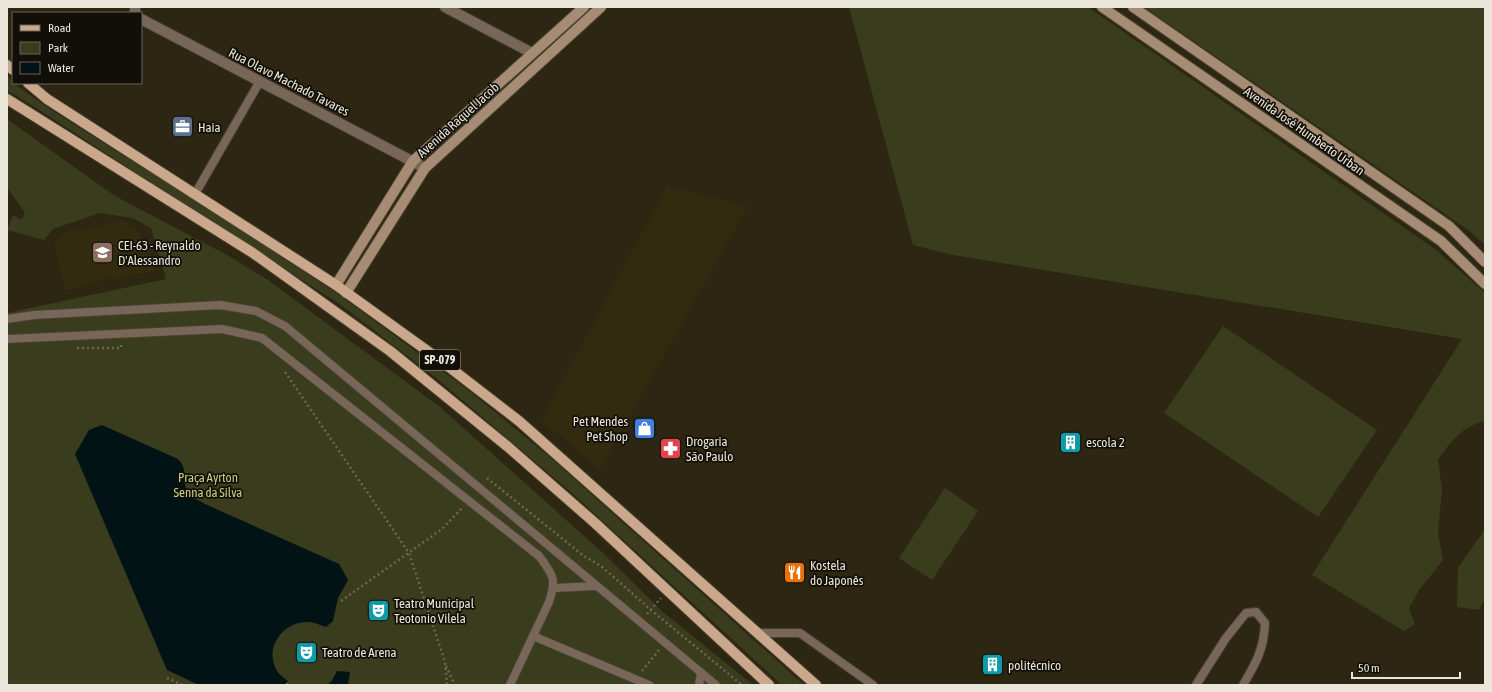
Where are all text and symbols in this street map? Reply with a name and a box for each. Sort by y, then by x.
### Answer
legend [12,12,142,84]
text: Road [48,21,71,35]
text: Park [48,41,69,55]
street label: Rua Olavo Machado Tavares [226,45,352,119]
text: Water [48,61,75,75]
street label: Avenida Raquel Jacob [414,80,502,160]
street label: Avenida José Humberto Urban [1241,84,1367,178]
office icon: Haia [170,114,196,140]
place label: Haia [198,120,221,135]
place label: CEI-63 - Reynaldo D'Alessandro [118,238,201,268]
school or university icon: CEI-63 - Reynaldo D'Alessandro [89,239,115,265]
road number: SP-079 [420,350,460,370]
place label: Pet Mendes Pet Shop [573,414,628,444]
shop icon: Pet Mendes Pet Shop [631,415,657,441]
building icon: escola 2 [1058,429,1084,455]
place label: Drogaria São Paulo [686,434,733,464]
pharmacy icon: Drogaria São Paulo [658,435,684,461]
place label: escola 2 [1086,435,1125,450]
park label: Praça Ayrton Senna da Silva [174,470,242,500]
place label: Kostela do Japonês [810,558,864,588]
restaurant icon: Kostela do Japonês [782,559,808,585]
place label: Teatro Municipal Teotonio Vilela [394,596,475,626]
theatre icon: Teatro Municipal Teotonio Vilela [366,597,392,623]
theatre icon: Teatro de Arena [293,639,319,665]
place label: Teatro de Arena [322,645,397,660]
building icon: politécnico [980,652,1006,678]
scale bar [1352,654,1460,680]
place label: politécnico [1008,658,1061,673]
text: 50 m [1358,661,1380,675]

